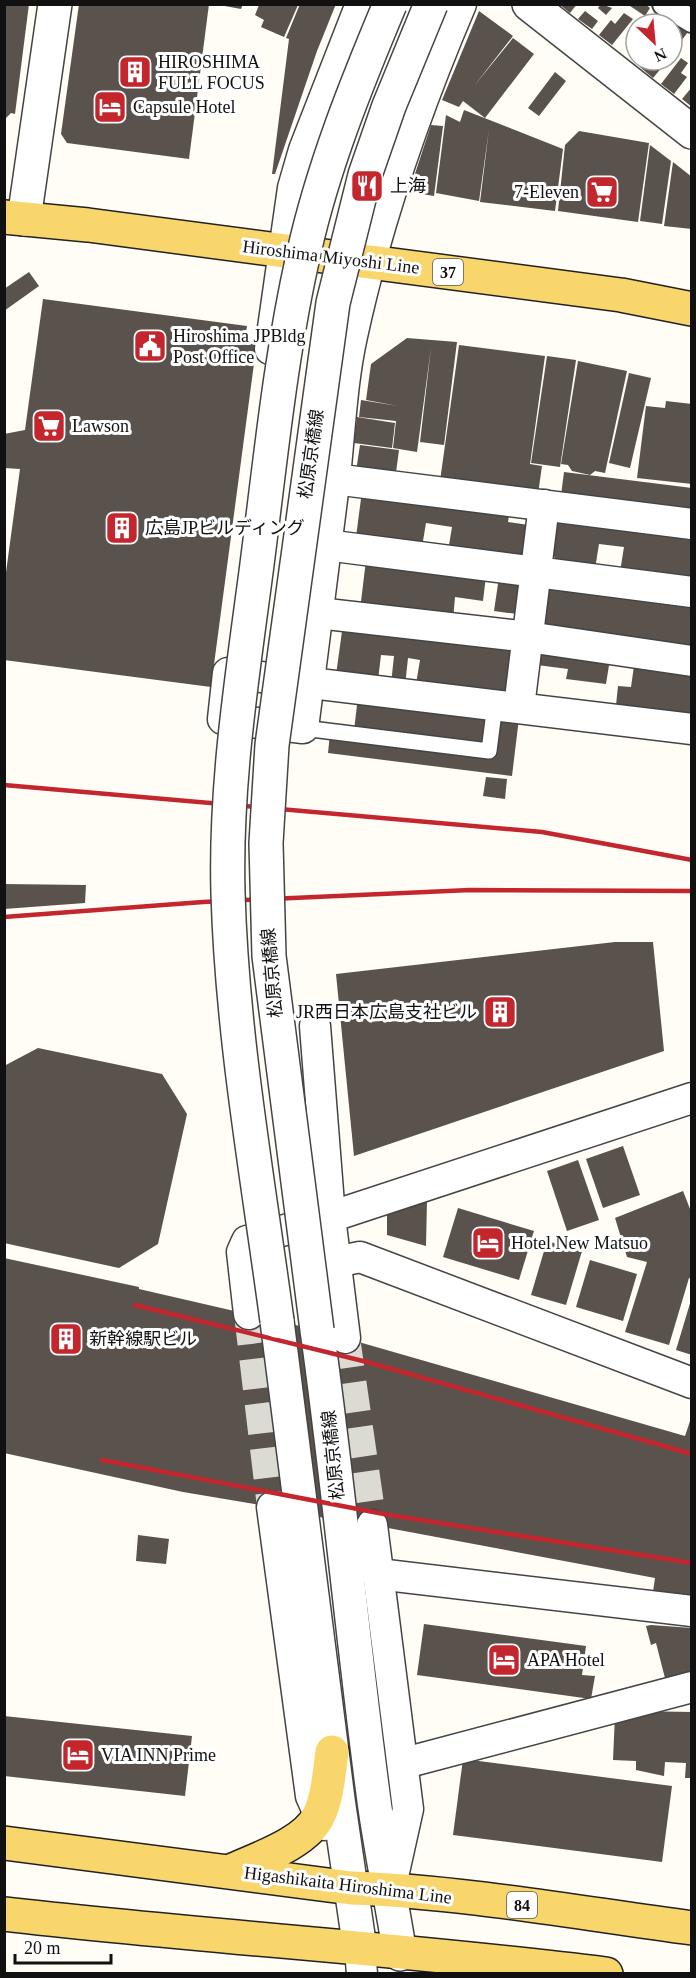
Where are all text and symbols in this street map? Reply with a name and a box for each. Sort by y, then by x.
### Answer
north arrow [624,12,684,72]
text: N [651,45,669,65]
place label: HIROSHIMA FULL FOCUS [158,52,265,93]
building icon: HIROSHIMA FULL FOCUS [117,54,153,90]
hotel icon: Capsule Hotel [92,89,128,125]
place label: Capsule Hotel [133,97,235,117]
restaurant icon: 上海 [349,168,385,204]
supermarket icon: 7-Eleven [584,174,620,210]
place label: 上海 [390,176,426,196]
place label: 7-Eleven [514,182,579,202]
street label: Hiroshima Miyoshi Line [241,236,421,278]
road number: 37 [433,259,463,285]
place label: Hiroshima JPBldg Post Office [173,326,306,367]
public building icon: Hiroshima JPBldg Post Office [132,328,168,364]
supermarket icon: Lawson [31,408,67,444]
street label: 松原京橋線 [295,408,327,500]
place label: Lawson [72,416,129,436]
building icon: 広島JPビルディング [104,510,140,546]
place label: 広島JPビルディング [145,518,305,538]
street label: 松原京橋線 [258,927,286,1019]
building icon: JR西日本広島支社ビル [482,994,518,1030]
place label: JR西日本広島支社ビル [296,1002,477,1022]
hotel icon: Hotel New Matsuo [470,1225,506,1261]
place label: Hotel New Matsuo [511,1233,648,1253]
building icon: 新幹線駅ビル [48,1321,84,1357]
place label: 新幹線駅ビル [89,1329,197,1349]
street label: 松原京橋線 [318,1409,348,1501]
hotel icon: APA Hotel [486,1642,522,1678]
place label: APA Hotel [527,1650,605,1670]
hotel icon: VIA INN Prime [60,1737,96,1773]
place label: VIA INN Prime [101,1745,216,1765]
street label: Higashikaita Hiroshima Line [243,1862,453,1908]
road number: 84 [507,1892,537,1918]
scale bar [15,1927,111,1965]
text: 20 m [24,1938,61,1958]

